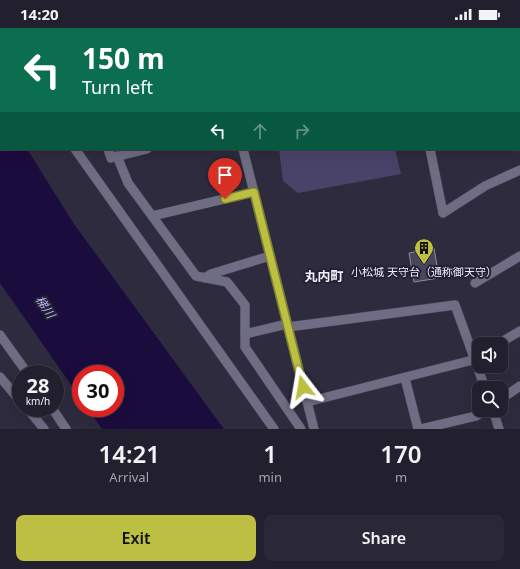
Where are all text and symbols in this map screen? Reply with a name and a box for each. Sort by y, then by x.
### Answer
text: 14:20 [20,4,59,24]
text: 150 m [82,39,165,77]
icon: left [16,44,68,96]
text: Turn left [82,75,153,99]
icon: left [207,120,229,142]
icon: ahead [249,120,271,142]
icon: right [291,120,313,142]
pin [208,158,242,199]
icon: arrive [214,164,236,186]
building icon: 小松城 天守台（通称御天守） [413,237,435,265]
place label: 小松城 天守台（通称御天守） [351,264,497,279]
district label: 丸内町 [304,267,344,285]
water label: 梯川 [32,292,60,323]
map controls [472,337,508,417]
button: sound [472,337,508,373]
speed limit sign: 30 [72,365,124,417]
position arrow [282,366,324,408]
text: 28 [27,372,49,399]
button: search [472,381,508,417]
text: km/h [26,394,50,408]
text: 14:21 [98,437,160,470]
text: 1 [263,437,277,470]
text: 170 [380,437,422,470]
text: Arrival [109,468,149,486]
text: min [258,468,282,486]
text: m [395,468,407,486]
button: Exit [16,515,256,561]
button: Share [264,515,504,561]

